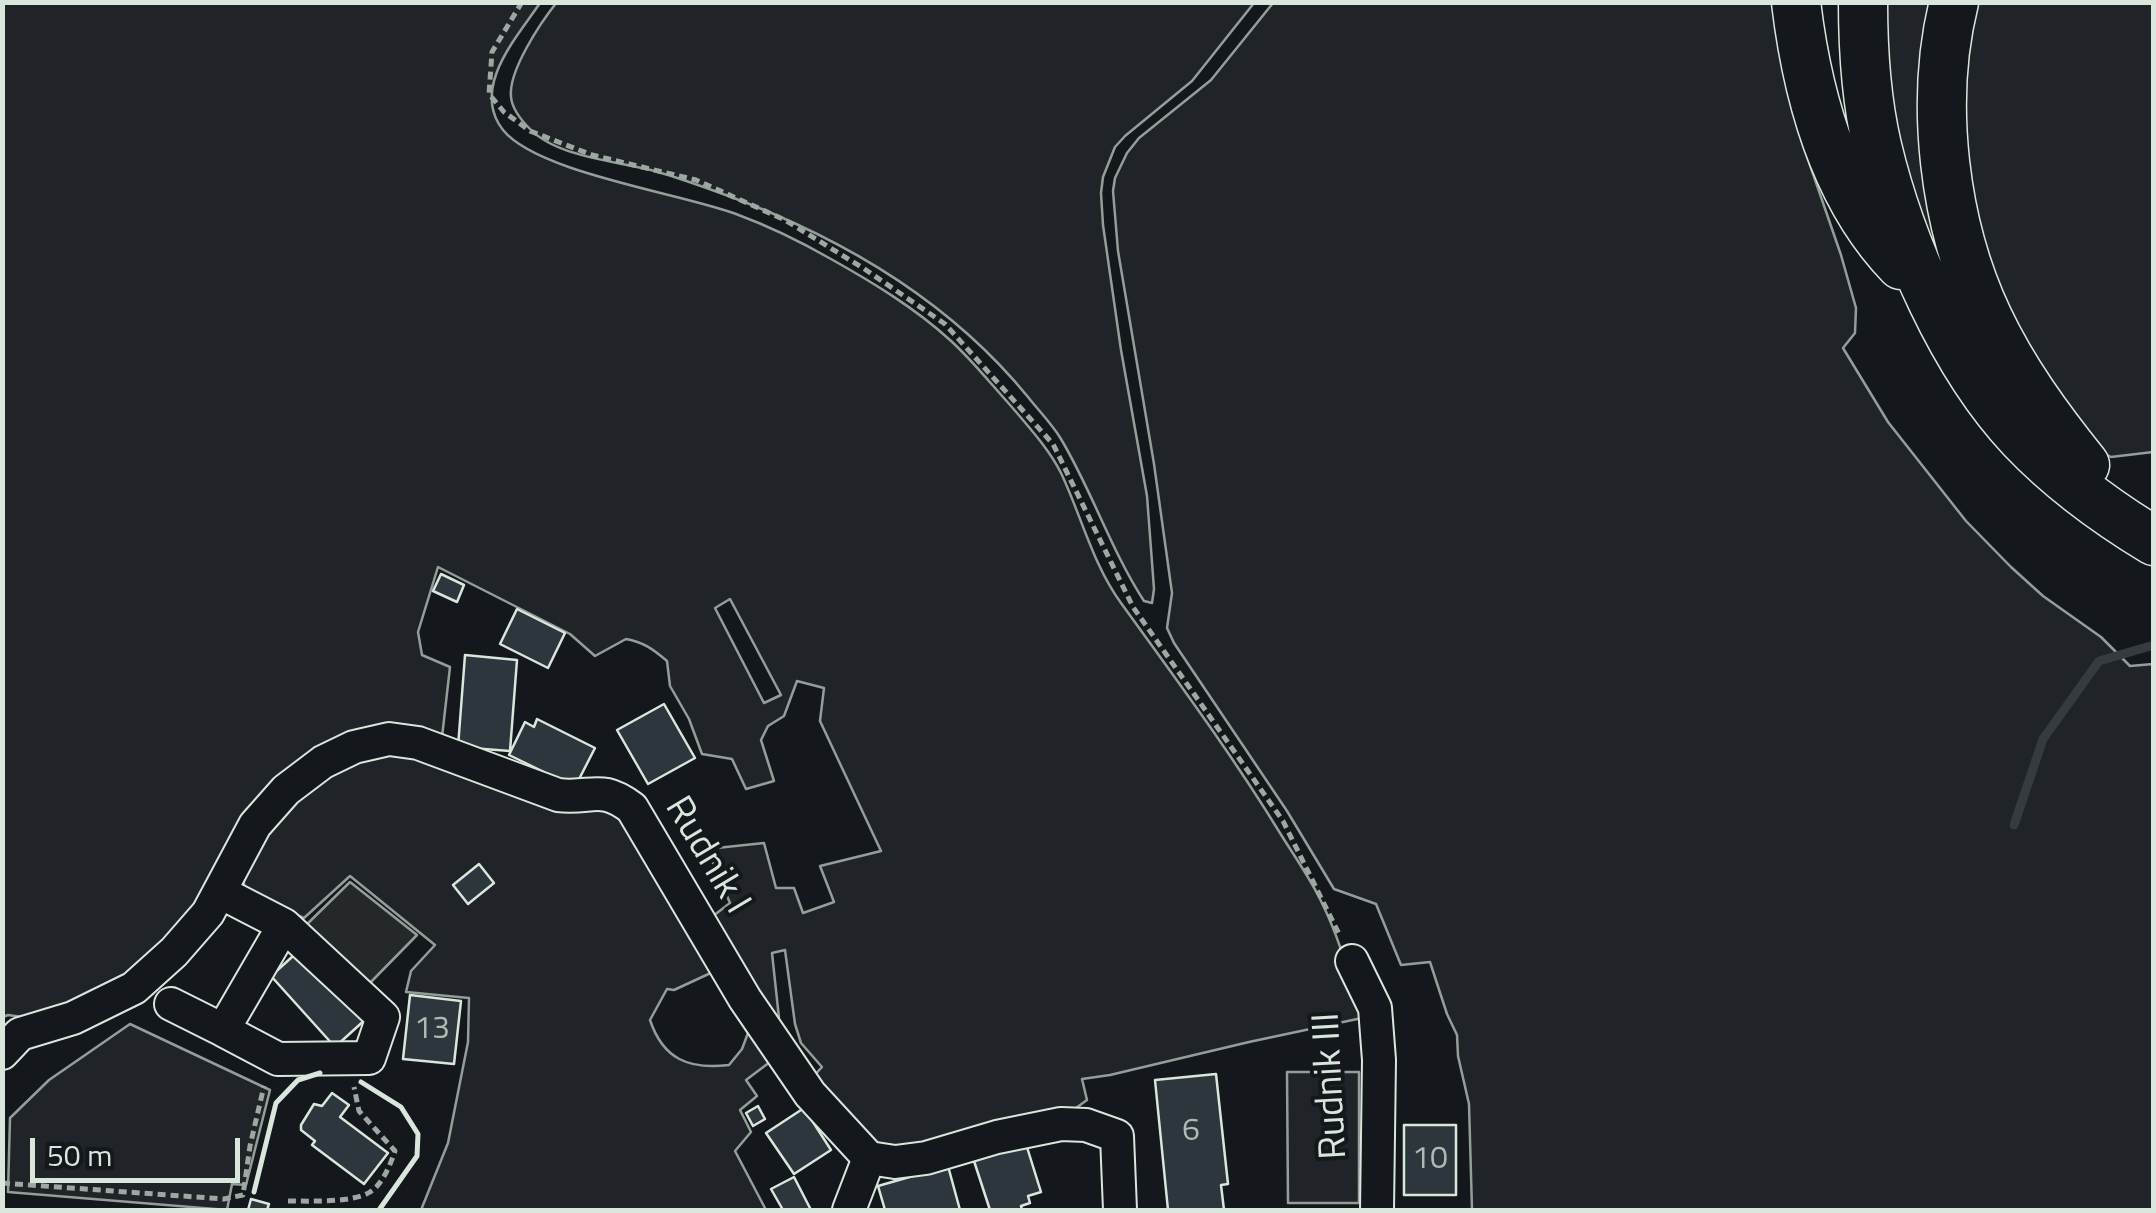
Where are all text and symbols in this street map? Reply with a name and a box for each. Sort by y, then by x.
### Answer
street label: Rudnik I [653,789,759,923]
house number: 13 [414,1011,450,1049]
street label: Rudnik III [1305,1011,1359,1161]
house number: 6 [1182,1113,1200,1151]
scale bar [35,1118,245,1180]
text: 50 m [47,1132,112,1178]
house number: 10 [1412,1141,1448,1179]

